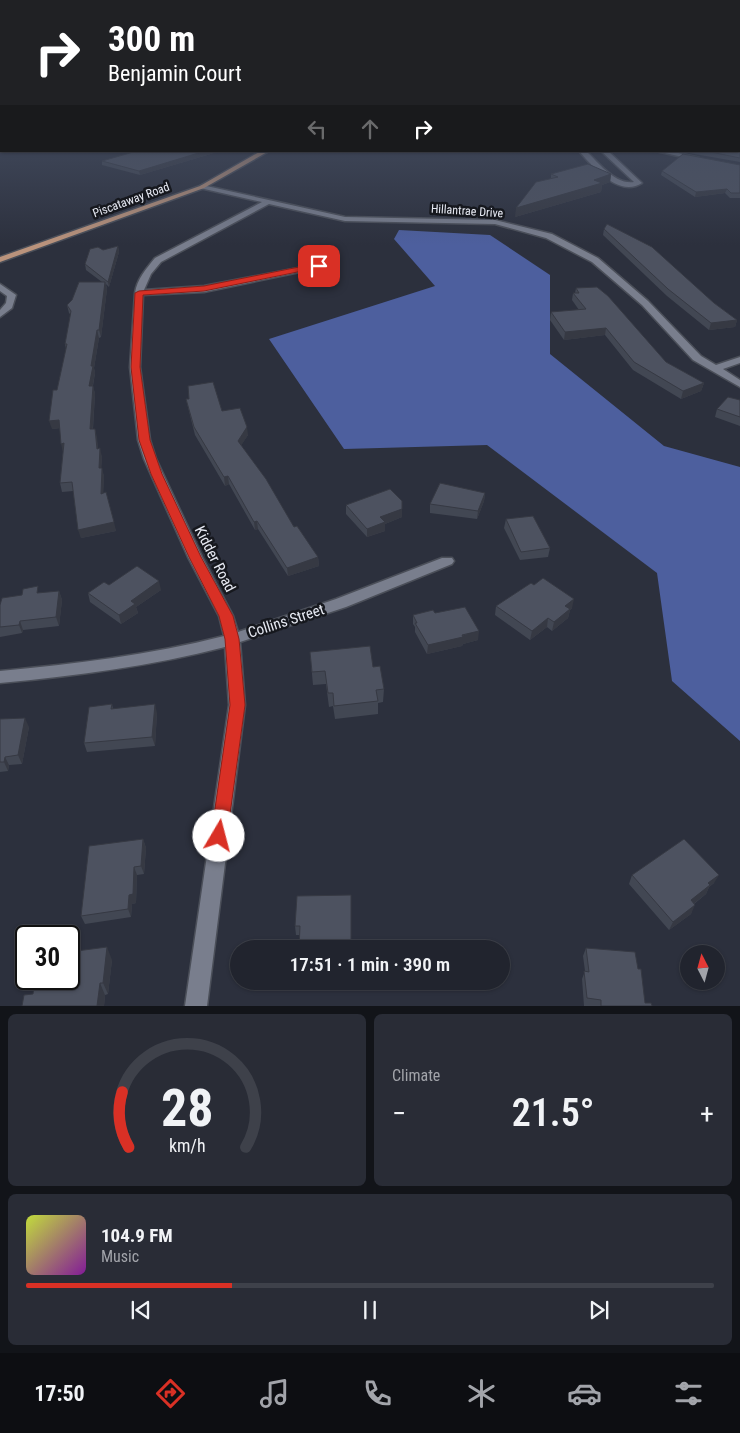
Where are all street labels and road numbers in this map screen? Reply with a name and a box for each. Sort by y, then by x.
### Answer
street label: Piscataway Road [91,180,171,220]
street label: Hillantrae Drive [430,201,504,221]
street label: Kidder Road [191,523,239,595]
street label: Collins Street [246,600,326,642]

